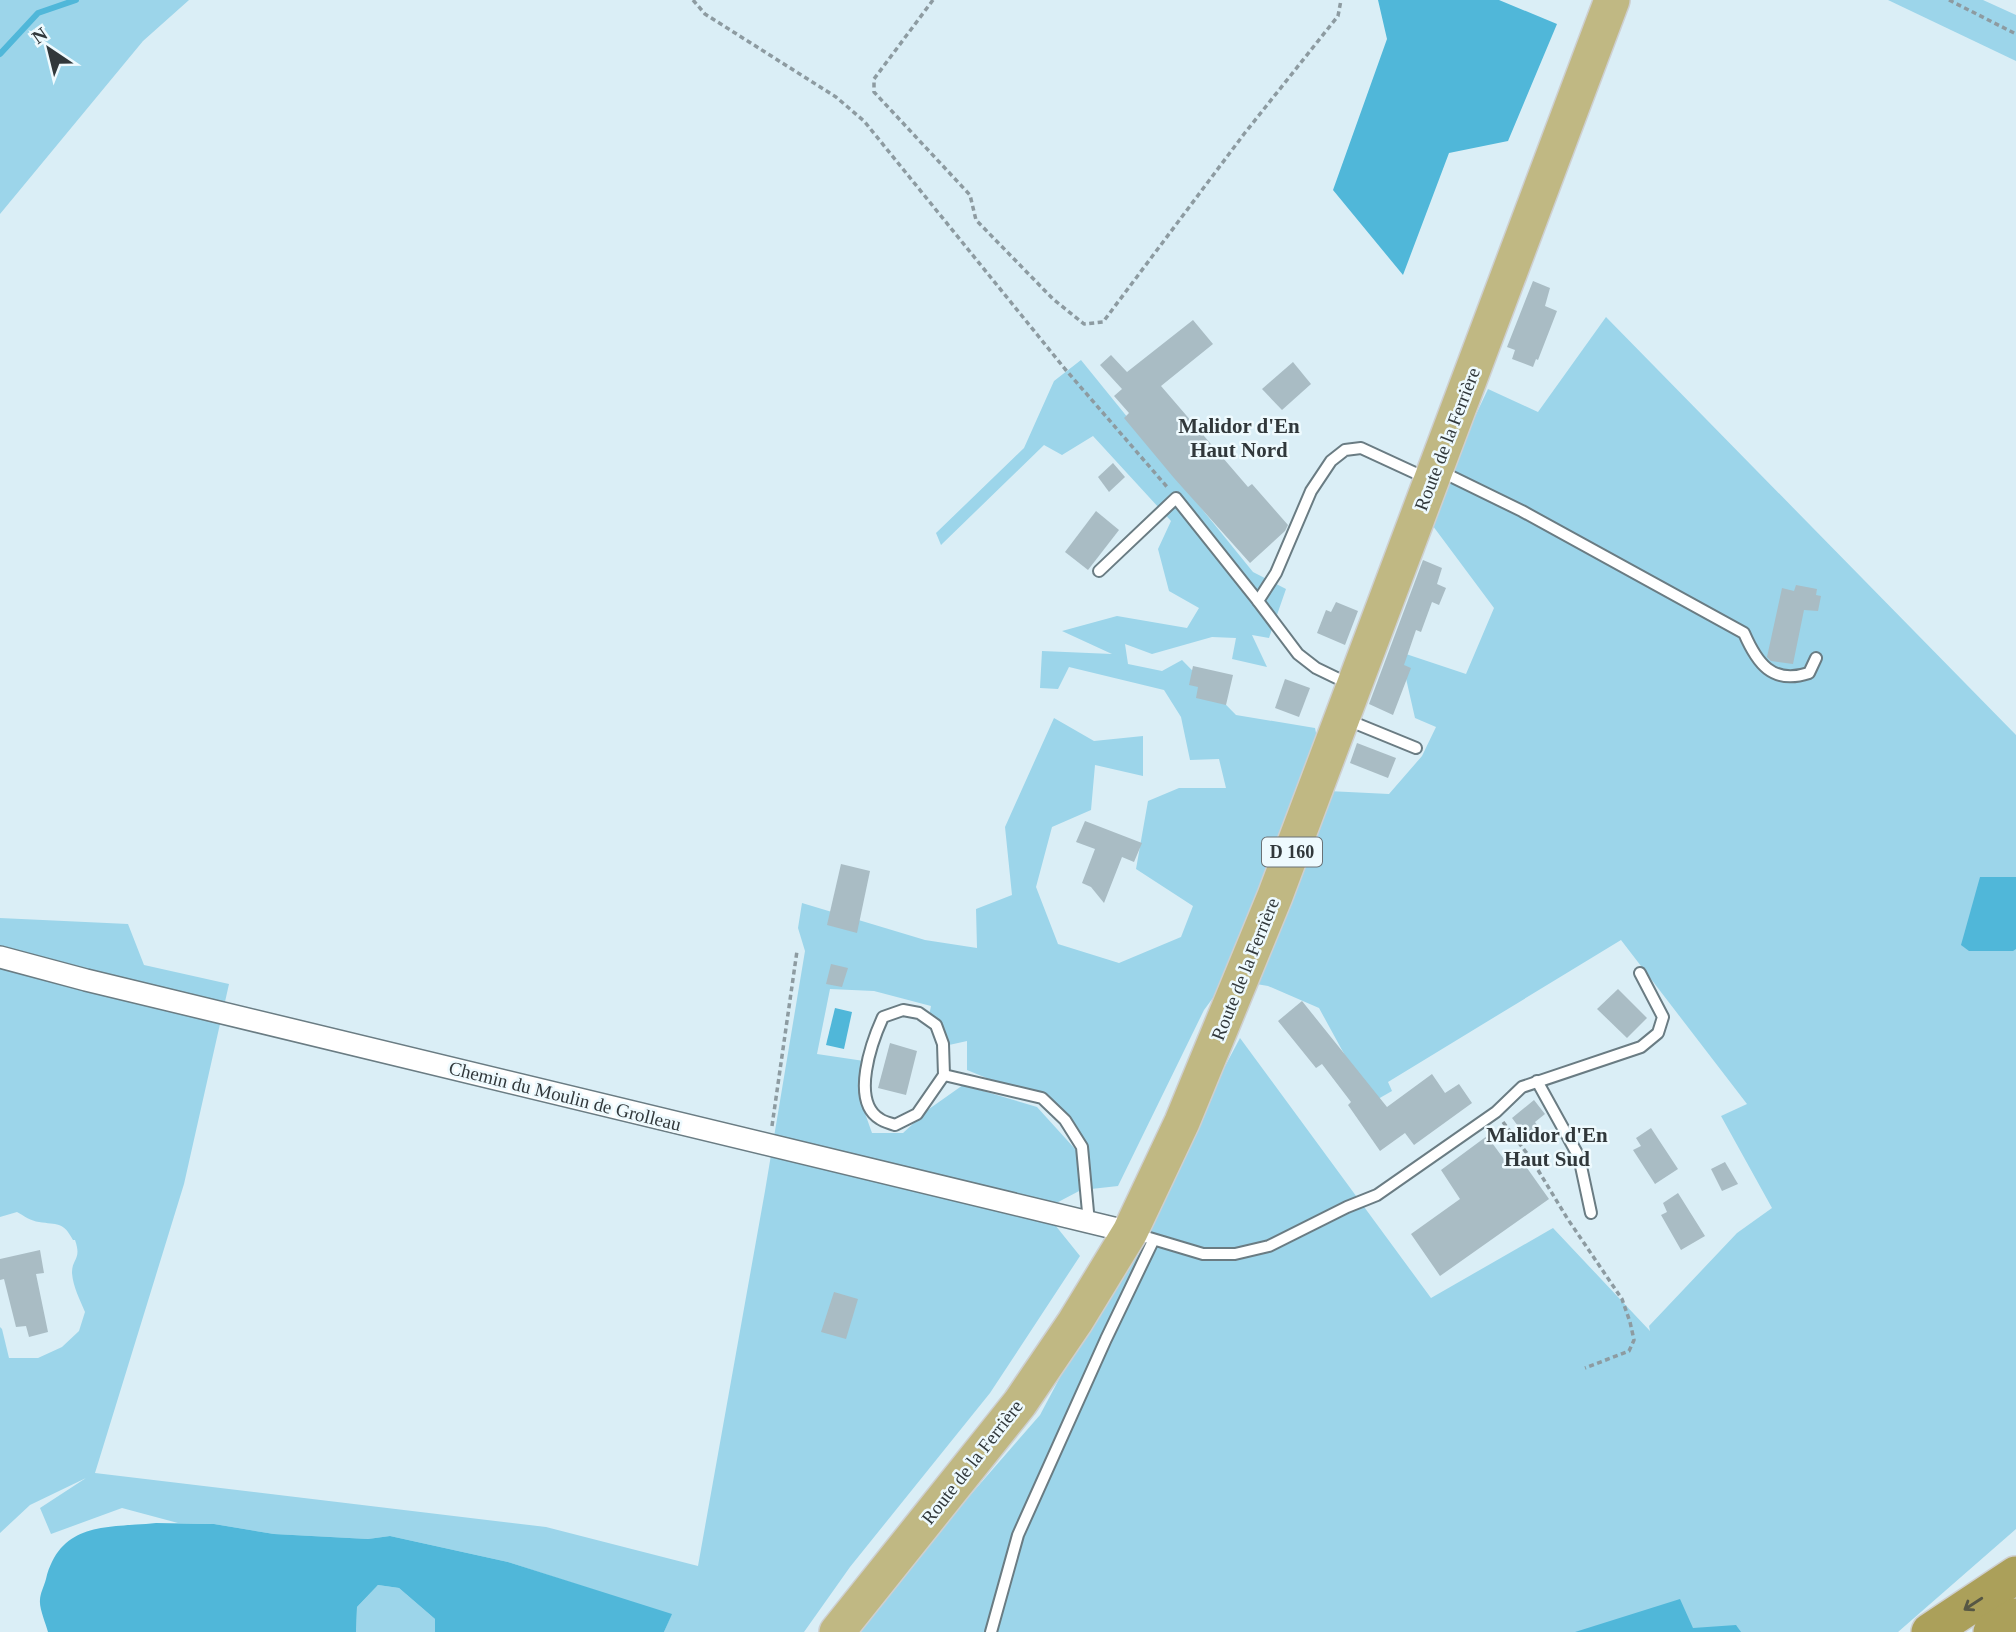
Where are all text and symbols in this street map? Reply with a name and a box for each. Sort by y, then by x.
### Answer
north arrow [14,14,84,84]
text: N [28,23,51,48]
street label: Route de la Ferrière [1410,365,1484,513]
district label: Malidor d'En Haut Nord [1178,414,1300,462]
road number: D 160 [1262,838,1322,866]
street label: Route de la Ferrière [1207,895,1283,1043]
street label: Chemin du Moulin de Grolleau [447,1057,684,1135]
district label: Malidor d'En Haut Sud [1486,1123,1608,1171]
street label: Route de la Ferrière [917,1396,1027,1528]
one-way arrow [1964,1598,1984,1612]

